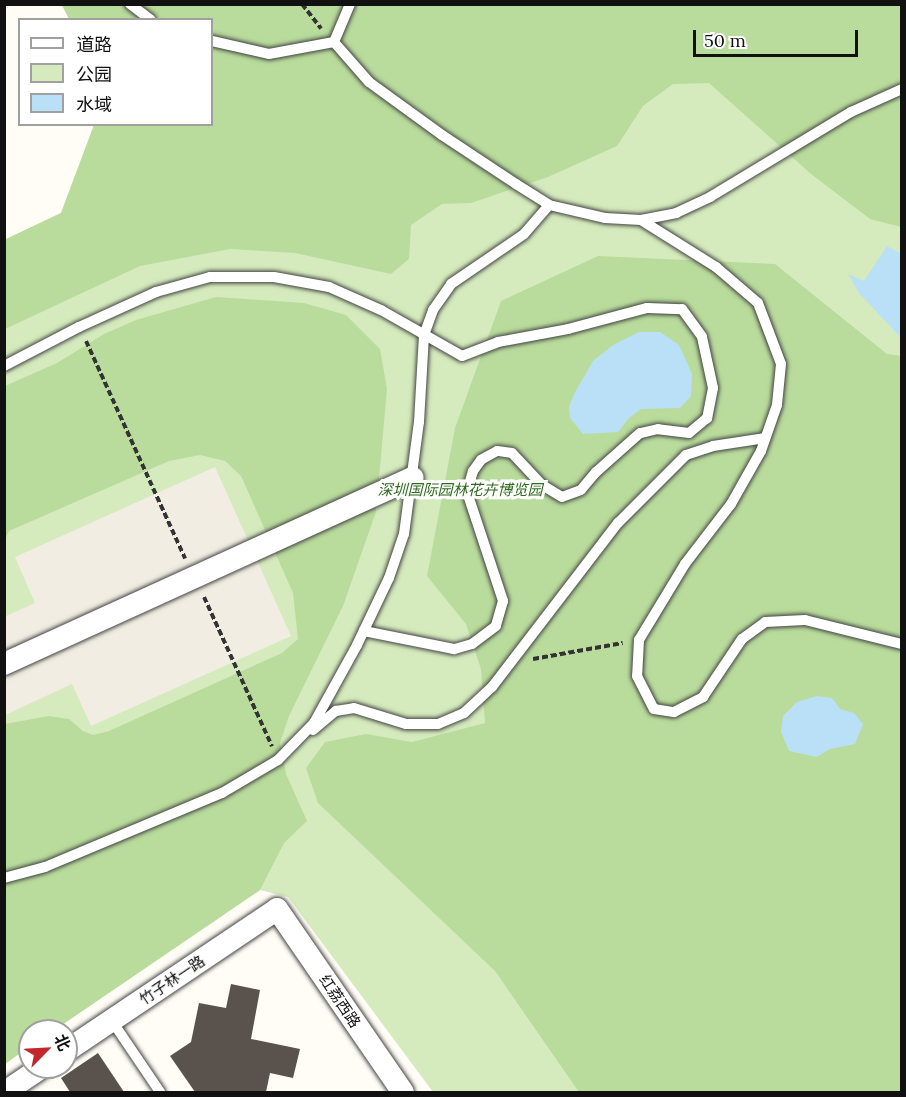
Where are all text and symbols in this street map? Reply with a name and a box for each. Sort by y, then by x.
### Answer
legend [18,18,213,126]
scale bar [696,18,861,56]
text: 50 m [704,29,746,52]
text: 道路 [76,33,112,56]
text: 公园 [76,63,112,86]
text: 水域 [76,93,112,116]
park label: 深圳国际园林花卉博览园 [378,481,542,499]
street label: 竹子林一路 [136,952,208,1008]
street label: 红荔西路 [316,971,364,1031]
north arrow [18,1019,78,1079]
text: 北 [50,1031,75,1054]

